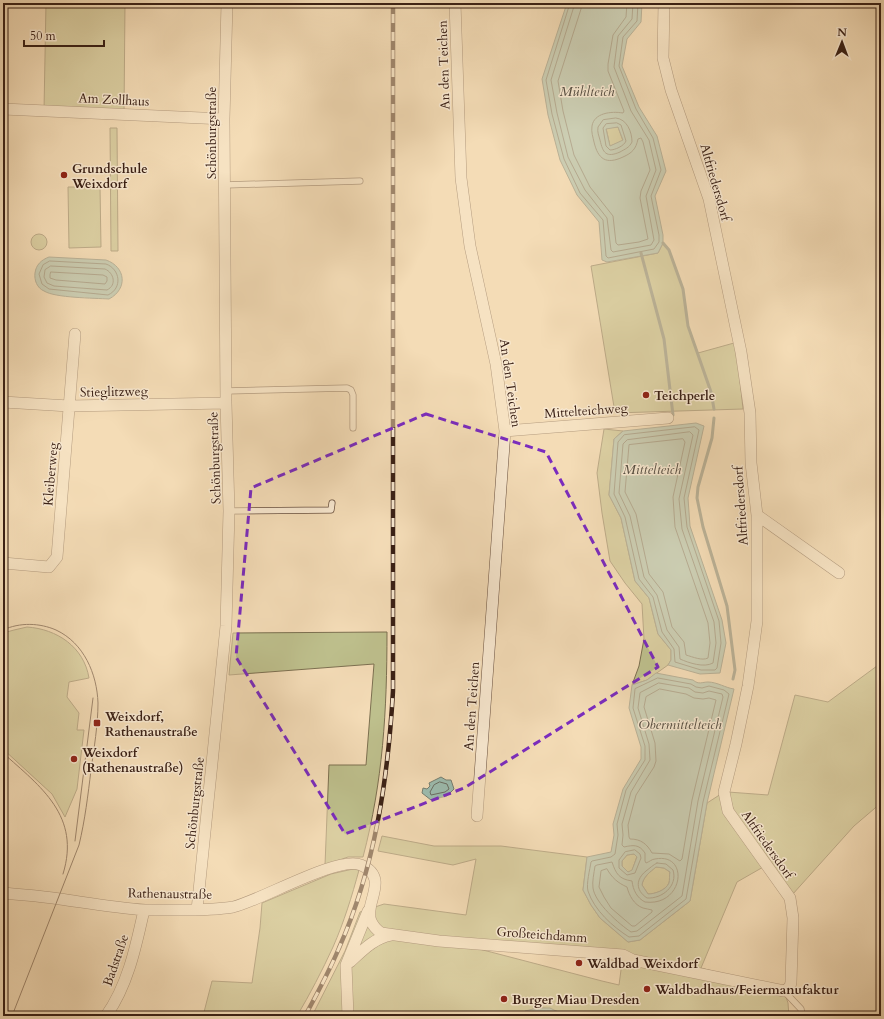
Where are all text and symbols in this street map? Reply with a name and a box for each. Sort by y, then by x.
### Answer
street label: An den Teichen [433,19,455,110]
scale bar [24,22,104,48]
north arrow [822,22,862,62]
text: N [837,25,848,40]
text: 50 m [30,28,57,44]
water label: Mühlteich [559,82,615,101]
street label: Schönburgstraße [203,87,221,179]
street label: Am Zollhaus [78,89,150,111]
street label: Altfriedersdorf [695,142,735,225]
place label: Grundschule Weixdorf [71,160,148,193]
marker: Grundschule Weixdorf [59,170,69,180]
street label: An den Teichen [495,338,525,429]
street label: Stieglitzweg [80,382,149,402]
place label: Teichperle [654,387,715,405]
marker: Teichperle [641,390,651,400]
street label: Mittelteichweg [544,399,629,423]
street label: Schönburgstraße [204,411,226,505]
street label: Kleiberweg [39,441,63,507]
water label: Mittelteich [623,460,681,479]
street label: Altfriedersdorf [729,464,753,546]
street label: An den Teichen [460,660,484,751]
place label: Weixdorf, Rathenaustraße [104,708,198,741]
water label: Obermittelteich [638,715,722,734]
marker: Weixdorf, Rathenaustraße [92,718,102,728]
place label: Weixdorf (Rathenaustraße) [81,744,183,777]
marker: Weixdorf (Rathenaustraße) [69,754,79,764]
street label: Schönburgstraße [181,756,209,850]
street label: Altfriedersdorf [737,807,799,884]
street label: Rathenaustraße [128,884,212,904]
street label: Großteichdamm [496,923,588,947]
street label: Badstraße [99,932,133,989]
place label: Waldbad Weixdorf [586,955,701,973]
marker: Waldbad Weixdorf [574,958,584,968]
place label: Waldbadhaus/Feiermanufaktur [654,981,839,999]
marker: Waldbadhaus/Feiermanufaktur [642,984,652,994]
place label: Burger Miau Dresden [512,991,640,1009]
marker: Burger Miau Dresden [499,994,509,1004]

